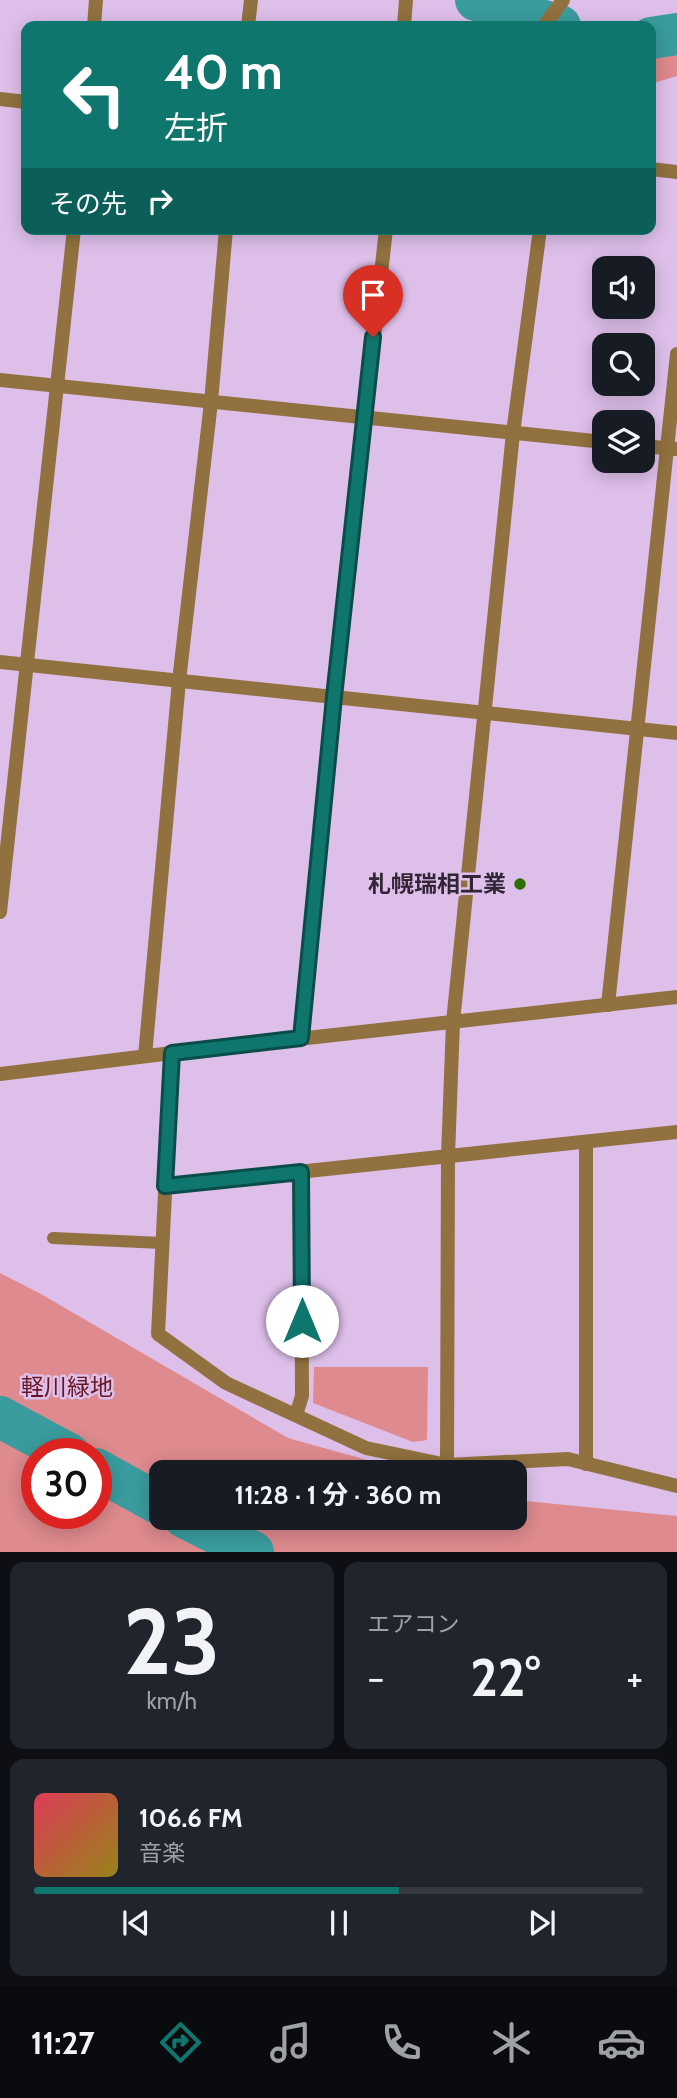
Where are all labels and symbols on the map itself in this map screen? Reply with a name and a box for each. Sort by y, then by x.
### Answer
pin [343,265,403,337]
place label: 札幌瑞相工業 [368,870,506,898]
marker: 札幌瑞相工業 [512,876,528,892]
position arrow [265,1284,339,1358]
park label: 軽川緑地 [21,1373,113,1401]
speed limit sign: 30 [21,1438,112,1529]

